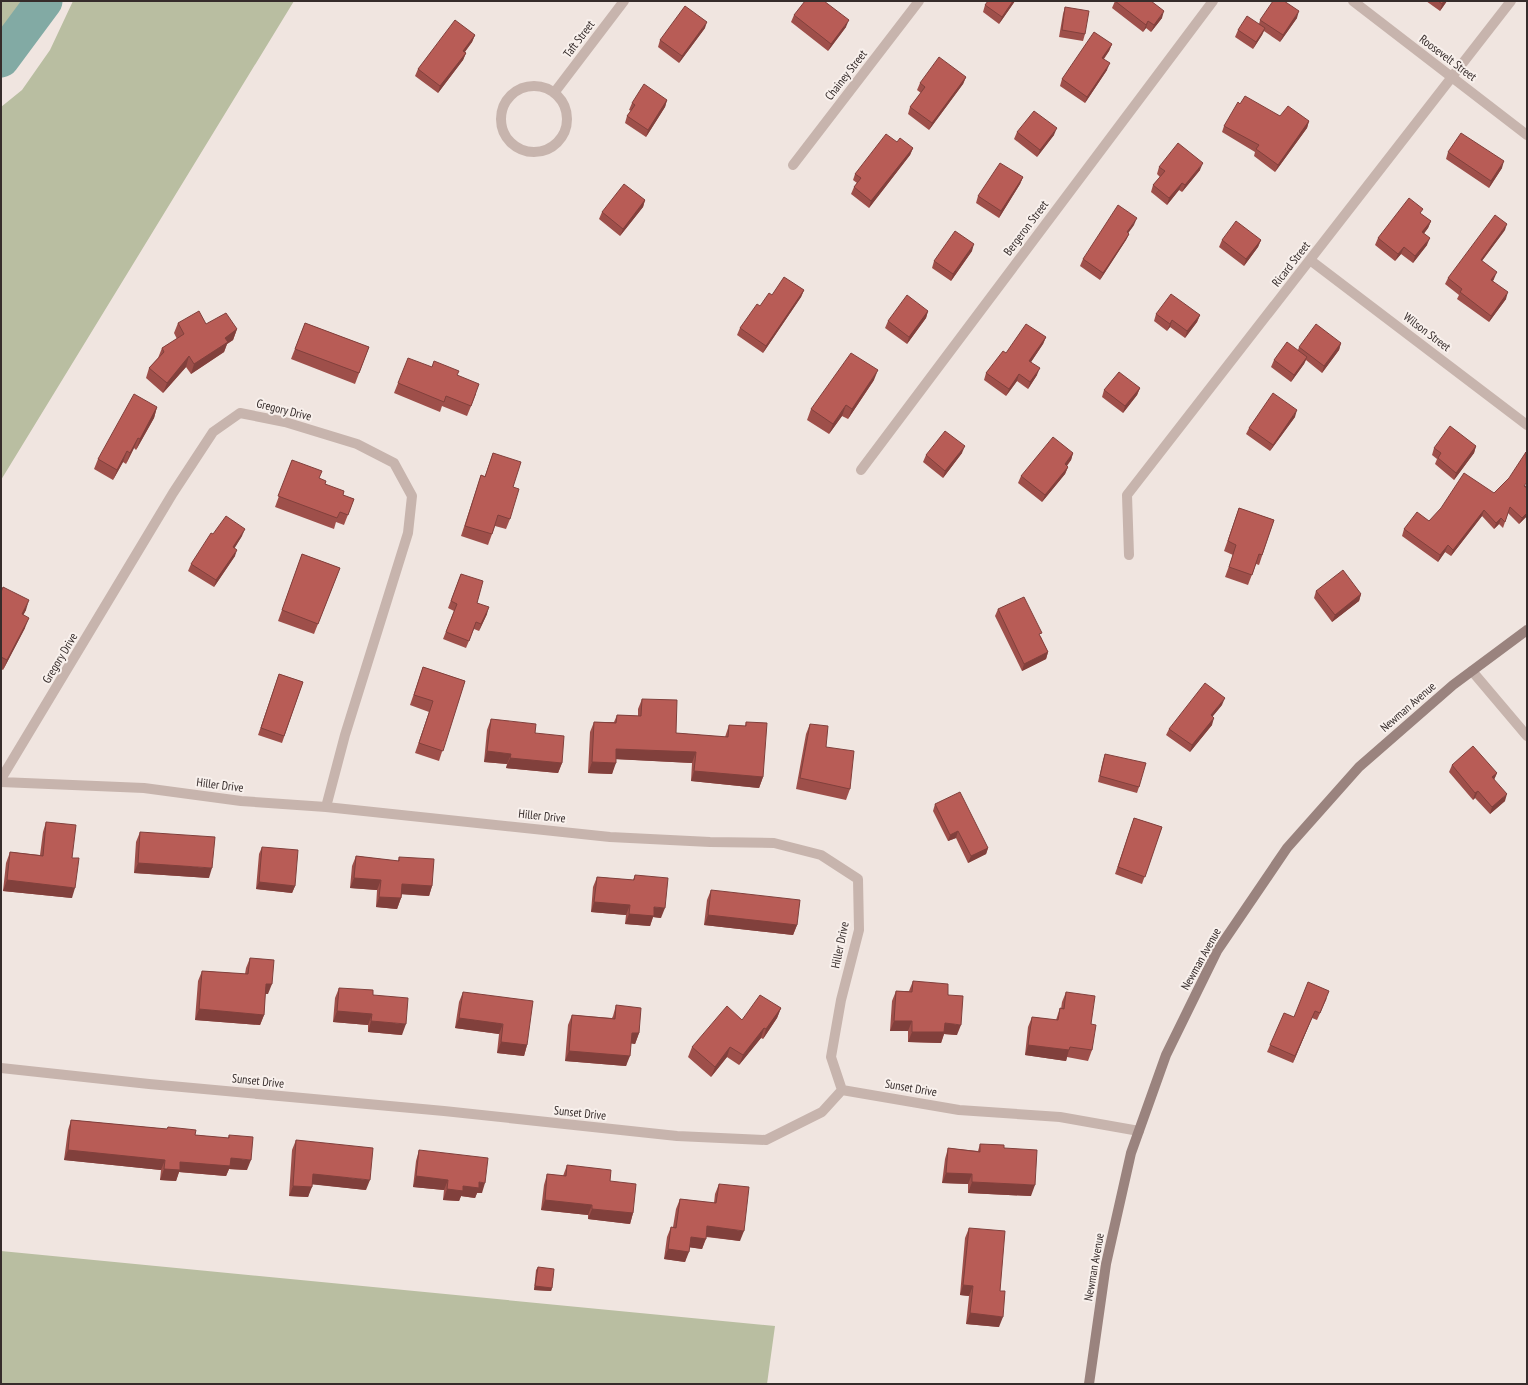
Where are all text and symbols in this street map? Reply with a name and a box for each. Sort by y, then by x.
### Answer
street label: Taft Street [560,17,598,60]
street label: Roosevelt Street [1417,31,1480,84]
street label: Chainey Street [821,46,870,103]
street label: Bergeron Street [1000,197,1052,258]
street label: Ricard Street [1268,238,1313,289]
street label: Wilson Street [1401,309,1454,355]
street label: Gregory Drive [255,395,313,424]
street label: Gregory Drive [39,630,80,686]
street label: Newman Avenue [1377,678,1439,735]
street label: Hiller Drive [196,774,244,795]
street label: Hiller Drive [518,806,566,825]
street label: Hiller Drive [827,920,852,970]
street label: Newman Avenue [1177,925,1224,993]
street label: Sunset Drive [231,1070,285,1091]
street label: Sunset Drive [884,1076,938,1099]
street label: Sunset Drive [553,1102,607,1123]
street label: Newman Avenue [1080,1232,1107,1302]

